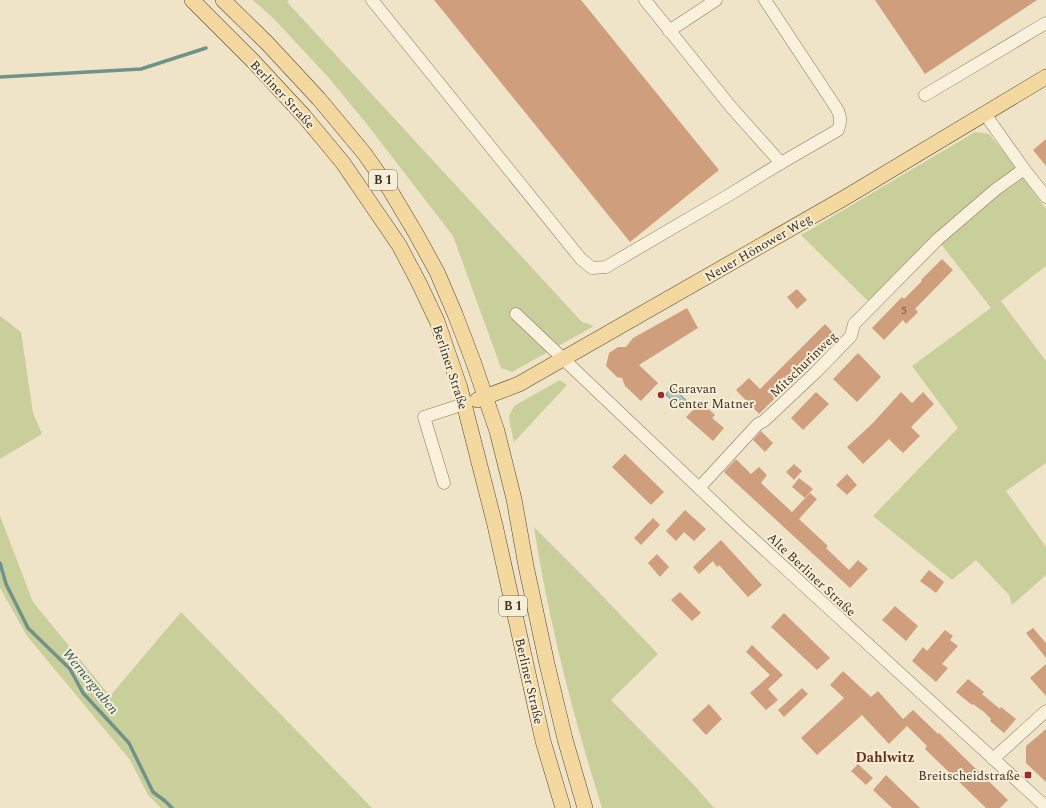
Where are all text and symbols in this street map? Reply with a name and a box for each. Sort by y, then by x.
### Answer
street label: Berliner Straße [245,56,320,134]
road number: B 1 [369,170,397,190]
street label: Neuer Hönower Weg [701,209,816,287]
house number: 5 [901,302,907,319]
street label: Berliner Straße [427,322,473,412]
street label: Mitschurinweg [765,327,842,402]
place label: Caravan Center Matner [669,379,754,414]
marker: Caravan Center Matner [656,390,666,400]
street label: Alte Berliner Straße [762,528,860,621]
road number: B 1 [499,596,527,616]
street label: Berliner Straße [509,636,549,726]
water label: Wernergraben [57,644,124,719]
district label: Dahlwitz [856,747,914,768]
place label: Breitscheidstraße [918,766,1020,786]
marker: Breitscheidstraße [1023,770,1033,780]

